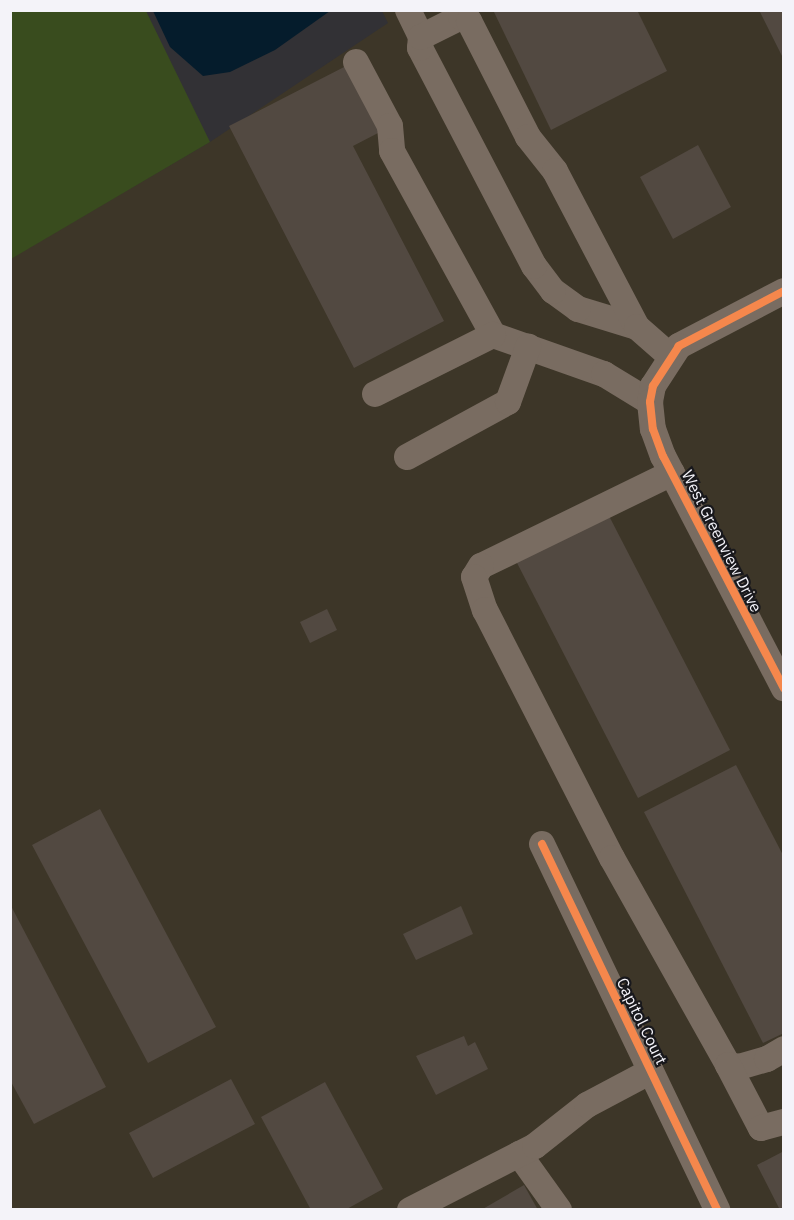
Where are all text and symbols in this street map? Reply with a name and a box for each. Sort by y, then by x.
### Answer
street label: West Greenview Drive [678,467,766,615]
street label: Capitol Court [613,975,671,1067]

